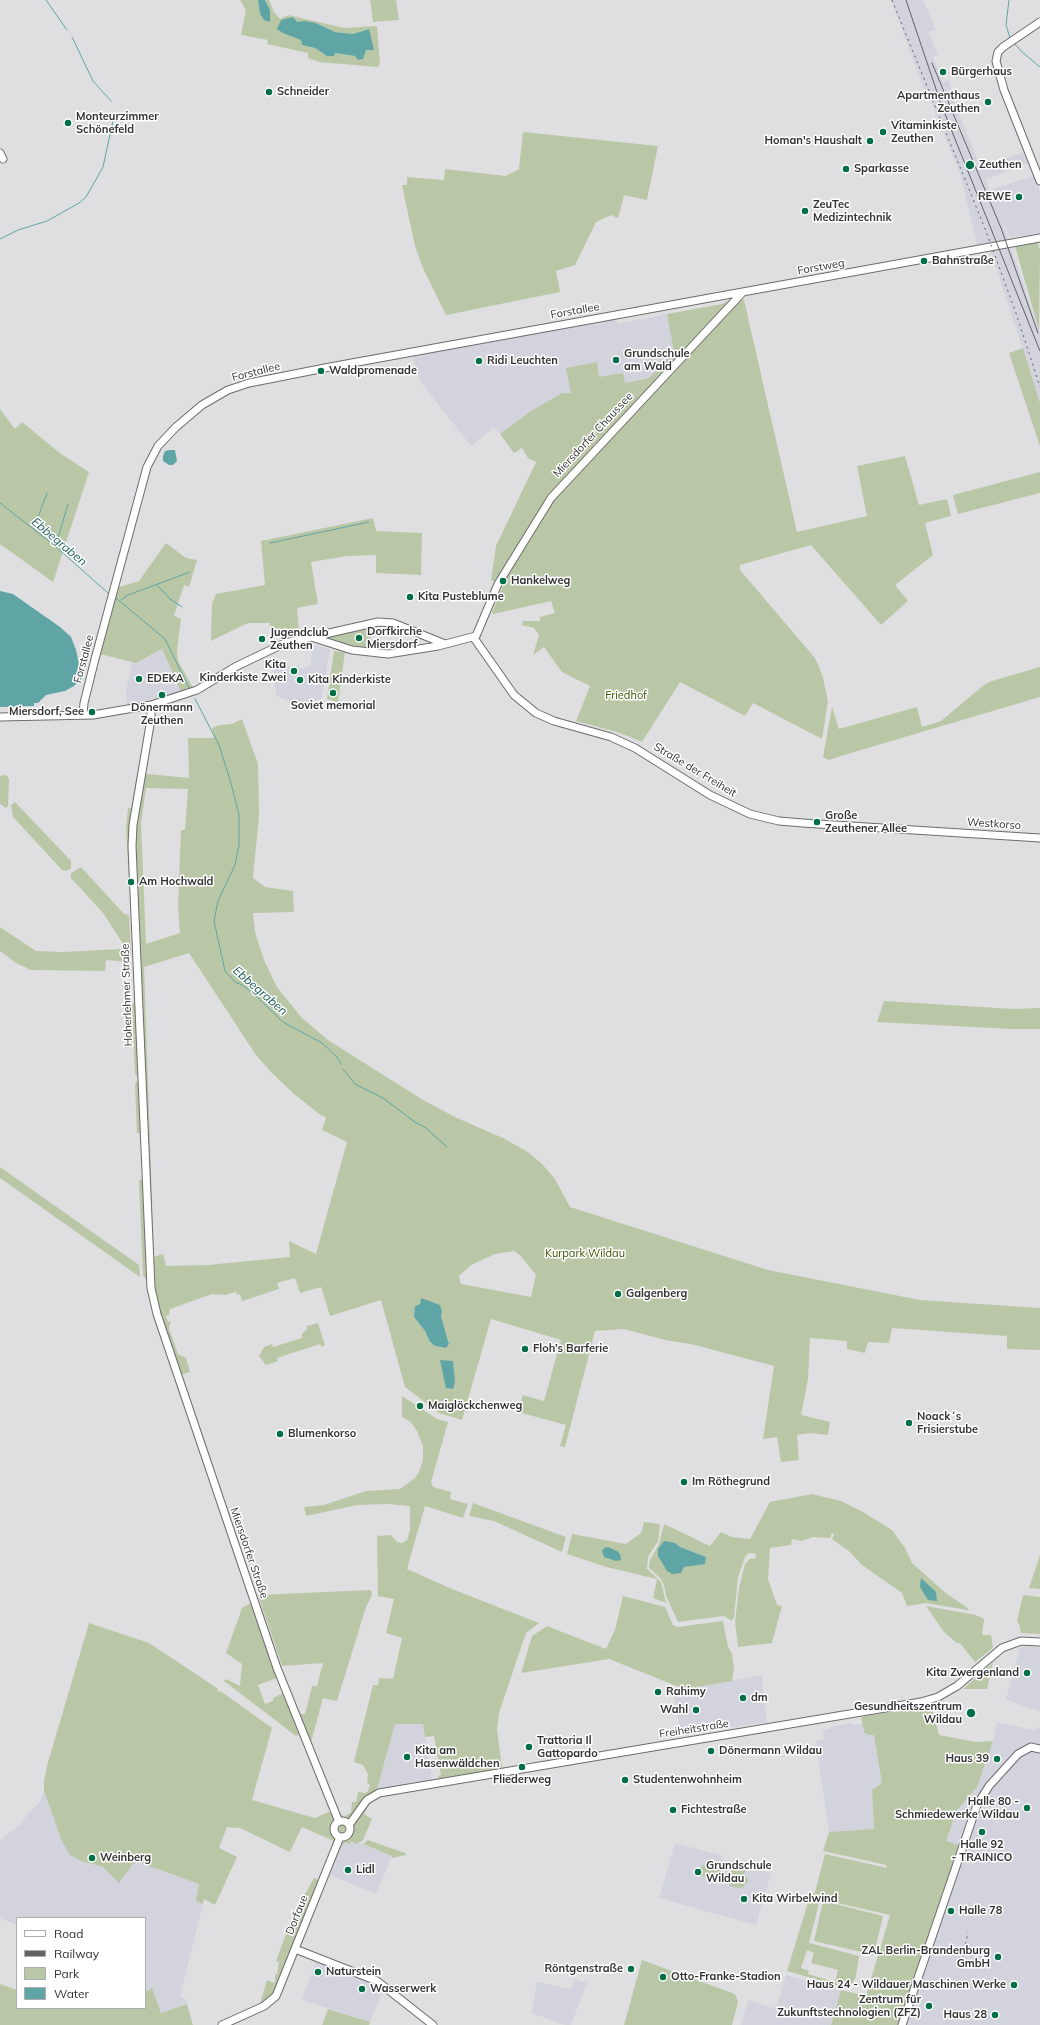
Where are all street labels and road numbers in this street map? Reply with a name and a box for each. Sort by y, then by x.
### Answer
street label: Forstweg [796,256,846,278]
street label: Forstallee [550,300,600,322]
street label: Forstallee [231,360,281,384]
street label: Miersdorfer Chaussee [550,390,636,480]
street label: Forstallee [71,634,97,684]
street label: Straße der Freiheit [651,740,739,800]
street label: Westkorso [966,816,1022,832]
street label: Hoherlehmer Straße [119,943,135,1047]
street label: Miersdorfer Straße [227,1506,271,1600]
street label: Freiheitstraße [658,1717,730,1741]
street label: Dorfaue [283,1893,311,1937]

